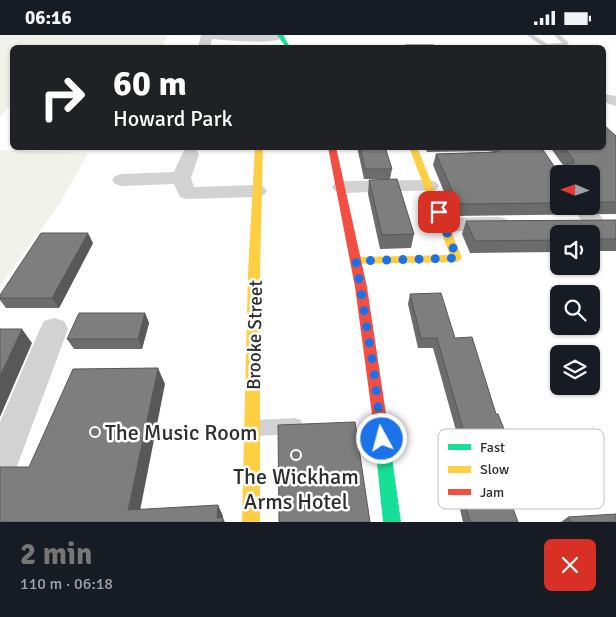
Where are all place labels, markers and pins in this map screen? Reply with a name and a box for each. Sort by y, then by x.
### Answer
pin [418,191,460,233]
place label: The Music Room [105,419,258,446]
marker: The Music Room [89,426,101,438]
marker: The Wickham Arms Hotel [290,449,302,461]
place label: The Wickham Arms Hotel [233,463,359,515]

